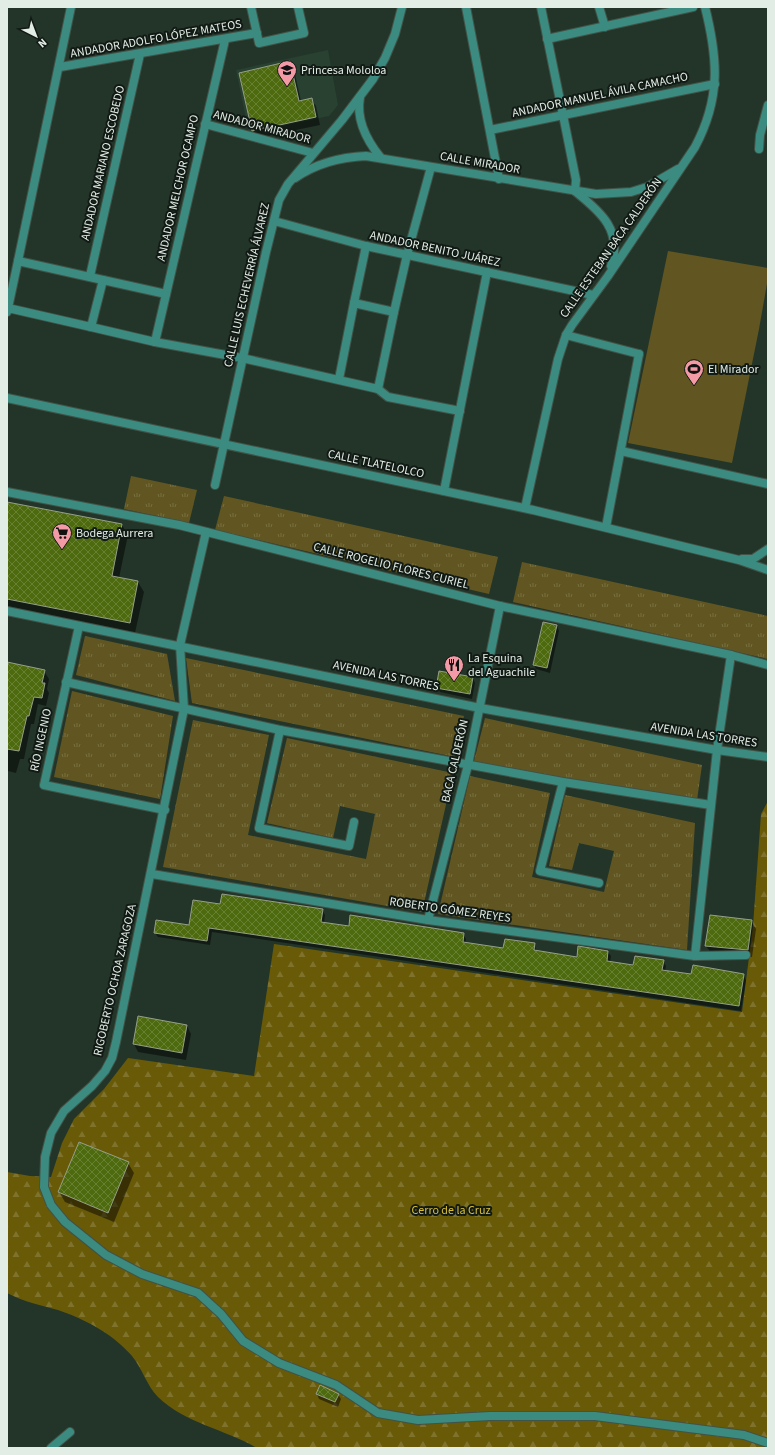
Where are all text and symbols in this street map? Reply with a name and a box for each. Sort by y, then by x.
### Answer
north arrow [16,16,56,56]
street label: ANDADOR ADOLFO LÓPEZ MATEOS [69,16,243,62]
text: N [35,35,50,51]
school or university icon: Princesa Mololoa [276,59,298,87]
place label: Princesa Mololoa [301,62,386,79]
street label: ANDADOR MANUEL ÁVILA CAMACHO [510,68,690,122]
street label: ANDADOR MARIANO ESCOBEDO [77,84,129,242]
street label: ANDADOR MIRADOR [212,106,313,148]
street label: ANDADOR MELCHOR OCAMPO [153,113,203,263]
street label: CALLE MIRADOR [439,148,522,178]
street label: CALLE ESTEBAN BACA CALDERÓN [556,175,666,321]
street label: CALLE LUIS ECHEVERRÍA ÁLVAREZ [220,201,274,369]
street label: ANDADOR BENITO JUÁREZ [368,227,502,271]
sports icon: El Mirador [683,358,705,386]
place label: El Mirador [708,361,760,378]
street label: CALLE TLATELOLCO [326,445,426,483]
supermarket icon: Bodega Aurrera [51,522,73,550]
place label: Bodega Aurrera [76,525,153,542]
street label: CALLE ROGELIO FLORES CURIEL [312,538,471,594]
place label: La Esquina del Aguachile [468,650,535,681]
restaurant icon: La Esquina del Aguachile [443,654,465,682]
street label: AVENIDA LAS TORRES [332,656,440,696]
street label: RÍO INGENIO [26,707,56,773]
street label: BACA CALDERÓN [437,718,473,804]
street label: AVENIDA LAS TORRES [650,718,758,752]
street label: ROBERTO GÓMEZ REYES [388,893,512,927]
street label: RIGOBERTO OCHOA ZARAGOZA [89,902,141,1058]
park label: Cerro de la Cruz [411,1202,491,1219]

